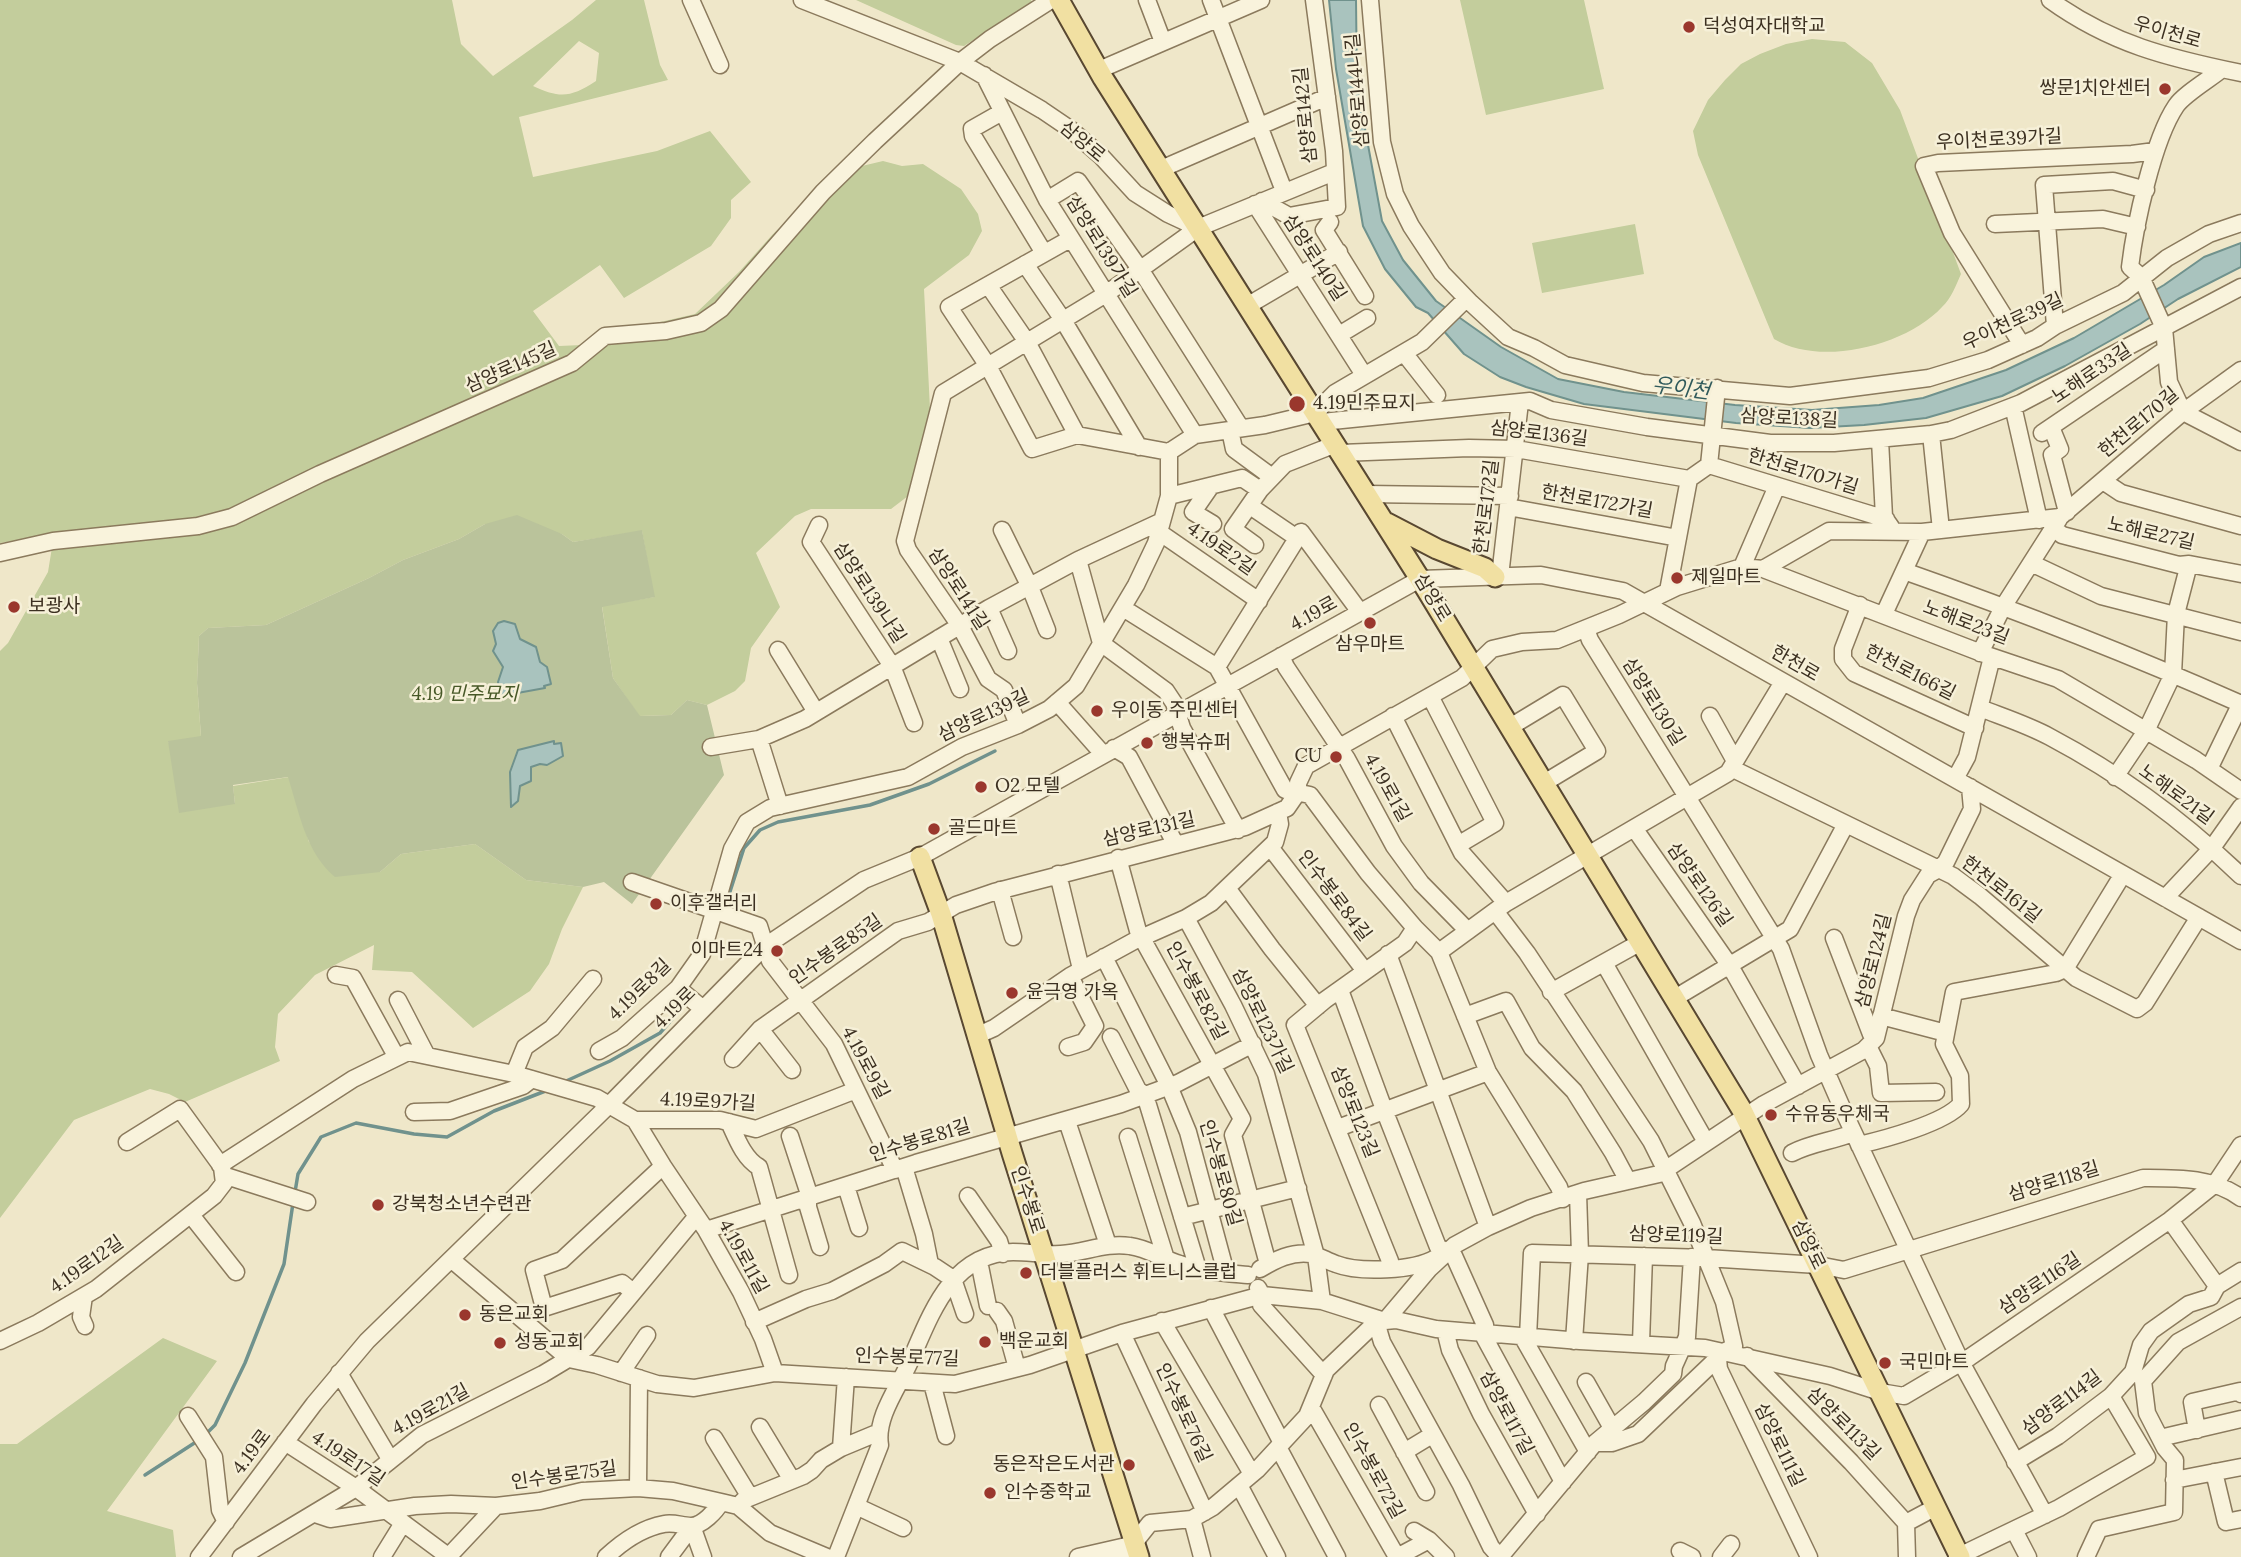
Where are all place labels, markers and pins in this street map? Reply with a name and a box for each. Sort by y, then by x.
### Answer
place label: 덕성여자대학교 [1703,16,1825,38]
marker: 덕성여자대학교 [1681,19,1697,35]
place label: 쌍문1치안센터 [2039,78,2151,100]
marker: 쌍문1치안센터 [2157,81,2173,97]
place label: 4.19민주묘지 [1313,393,1416,415]
marker: 4.19민주묘지 [1287,394,1307,414]
place label: 제일마트 [1691,567,1761,589]
marker: 제일마트 [1669,570,1685,586]
place label: 보광사 [28,596,80,618]
marker: 보광사 [6,599,22,615]
marker: 삼우마트 [1362,615,1378,631]
place label: 삼우마트 [1335,634,1405,656]
place label: 우이동 주민센터 [1111,700,1238,722]
marker: 우이동 주민센터 [1089,703,1105,719]
place label: 행복슈퍼 [1161,732,1231,754]
marker: 행복슈퍼 [1139,735,1155,751]
place label: CU [1294,746,1322,768]
marker: CU [1328,749,1344,765]
place label: O2 모텔 [995,776,1060,798]
marker: O2 모텔 [973,779,989,795]
place label: 골드마트 [948,818,1018,840]
marker: 골드마트 [926,821,942,837]
place label: 이후갤러리 [670,893,757,915]
marker: 이후갤러리 [648,896,664,912]
place label: 이마트24 [690,940,763,962]
marker: 이마트24 [769,943,785,959]
place label: 윤극영 가옥 [1026,982,1118,1004]
marker: 윤극영 가옥 [1004,985,1020,1001]
place label: 수유동우체국 [1785,1104,1890,1126]
marker: 수유동우체국 [1763,1107,1779,1123]
place label: 강북청소년수련관 [392,1194,532,1216]
marker: 강북청소년수련관 [370,1197,386,1213]
place label: 더블플러스 휘트니스클럽 [1040,1262,1237,1284]
marker: 더블플러스 휘트니스클럽 [1018,1265,1034,1281]
place label: 동은교회 [479,1304,549,1326]
marker: 동은교회 [457,1307,473,1323]
place label: 백운교회 [999,1331,1069,1353]
place label: 성동교회 [514,1332,584,1354]
marker: 백운교회 [977,1334,993,1350]
marker: 성동교회 [492,1335,508,1351]
place label: 국민마트 [1899,1352,1969,1374]
marker: 국민마트 [1877,1355,1893,1371]
place label: 동은작은도서관 [993,1454,1115,1476]
marker: 동은작은도서관 [1121,1457,1137,1473]
place label: 인수중학교 [1004,1482,1091,1504]
marker: 인수중학교 [982,1485,998,1501]

